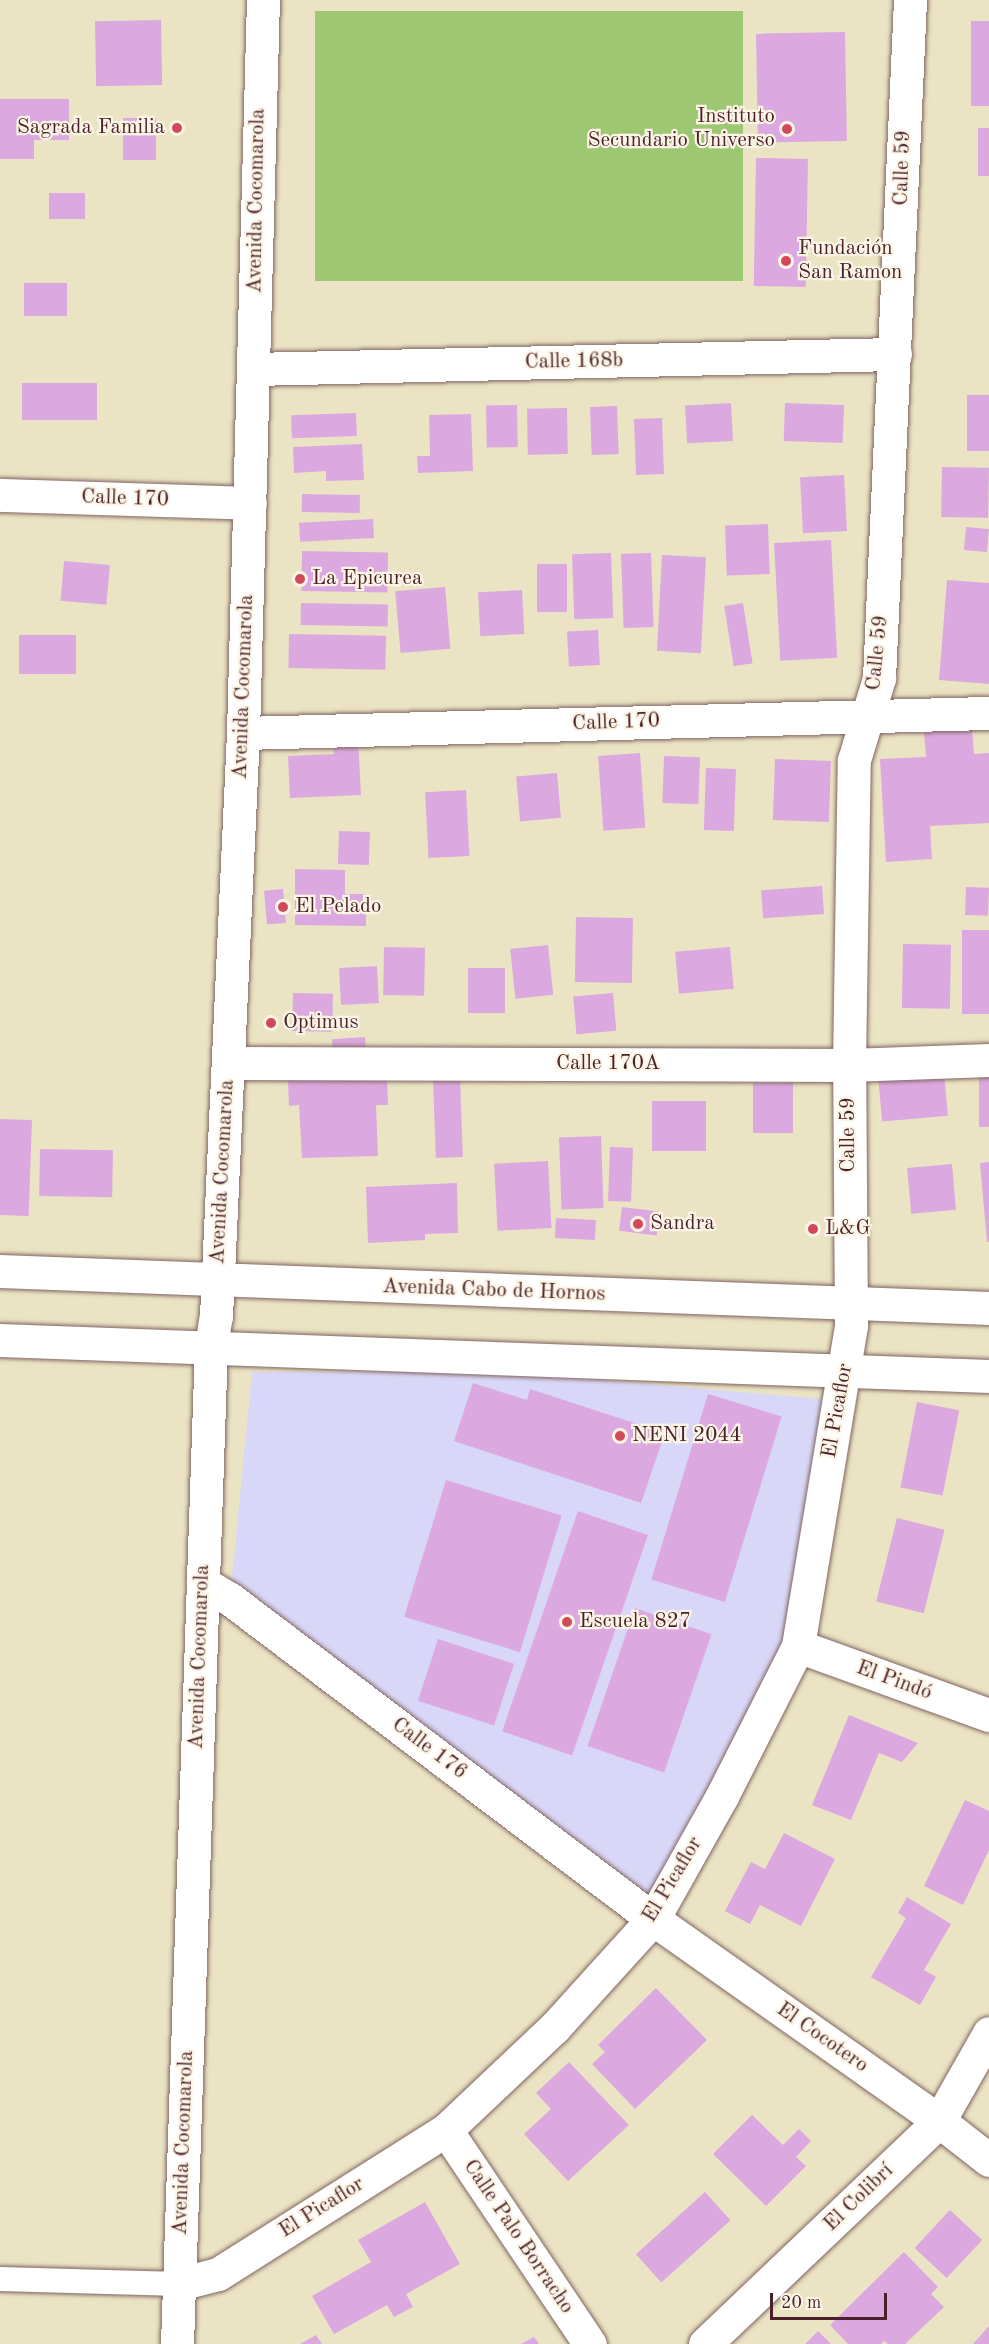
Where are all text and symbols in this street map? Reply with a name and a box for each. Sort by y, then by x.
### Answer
place label: Instituto Secundario Universo [587,104,775,154]
street label: Avenida Cocomarola [243,108,271,294]
place label: Sagrada Familia [17,115,165,141]
marker: Sagrada Familia [170,121,184,135]
marker: Instituto Secundario Universo [780,122,794,136]
street label: Calle 59 [889,130,917,206]
place label: Fundación San Ramon [798,236,902,286]
marker: Fundación San Ramon [779,254,793,268]
street label: Calle 168b [524,349,624,375]
street label: Calle 170 [81,485,169,513]
place label: La Epicurea [312,566,422,592]
marker: La Epicurea [293,572,307,586]
street label: Avenida Cocomarola [228,594,260,780]
street label: Calle 59 [862,614,894,692]
street label: Calle 170 [572,709,660,737]
place label: El Pelado [295,894,381,920]
marker: El Pelado [276,900,290,914]
place label: Optimus [283,1010,359,1036]
marker: Optimus [264,1016,278,1030]
street label: Calle 170A [556,1051,660,1077]
street label: Avenida Cocomarola [206,1079,240,1265]
street label: Calle 59 [836,1097,862,1173]
place label: Sandra [650,1211,715,1237]
place label: L&G [825,1216,871,1242]
marker: Sandra [631,1217,645,1231]
marker: L&G [806,1222,820,1236]
street label: Avenida Cabo de Hornos [382,1275,606,1307]
street label: El Picaflor [817,1362,859,1460]
place label: NENI 2044 [632,1423,742,1449]
marker: NENI 2044 [613,1429,627,1443]
street label: Avenida Cocomarola [184,1564,216,1750]
place label: Escuela 827 [579,1609,691,1635]
marker: Escuela 827 [560,1615,574,1629]
street label: El Pindó [853,1656,935,1706]
street label: Calle 176 [386,1712,472,1786]
street label: El Picaflor [638,1833,708,1927]
street label: El Cocotero [771,1997,873,2079]
street label: Avenida Cocomarola [168,2050,200,2236]
street label: Calle Palo Borracho [457,2155,579,2319]
street label: El Colibrí [819,2159,899,2237]
street label: El Picaflor [275,2172,369,2244]
scale bar [773,2281,890,2319]
text: 20 m [781,2294,821,2312]

